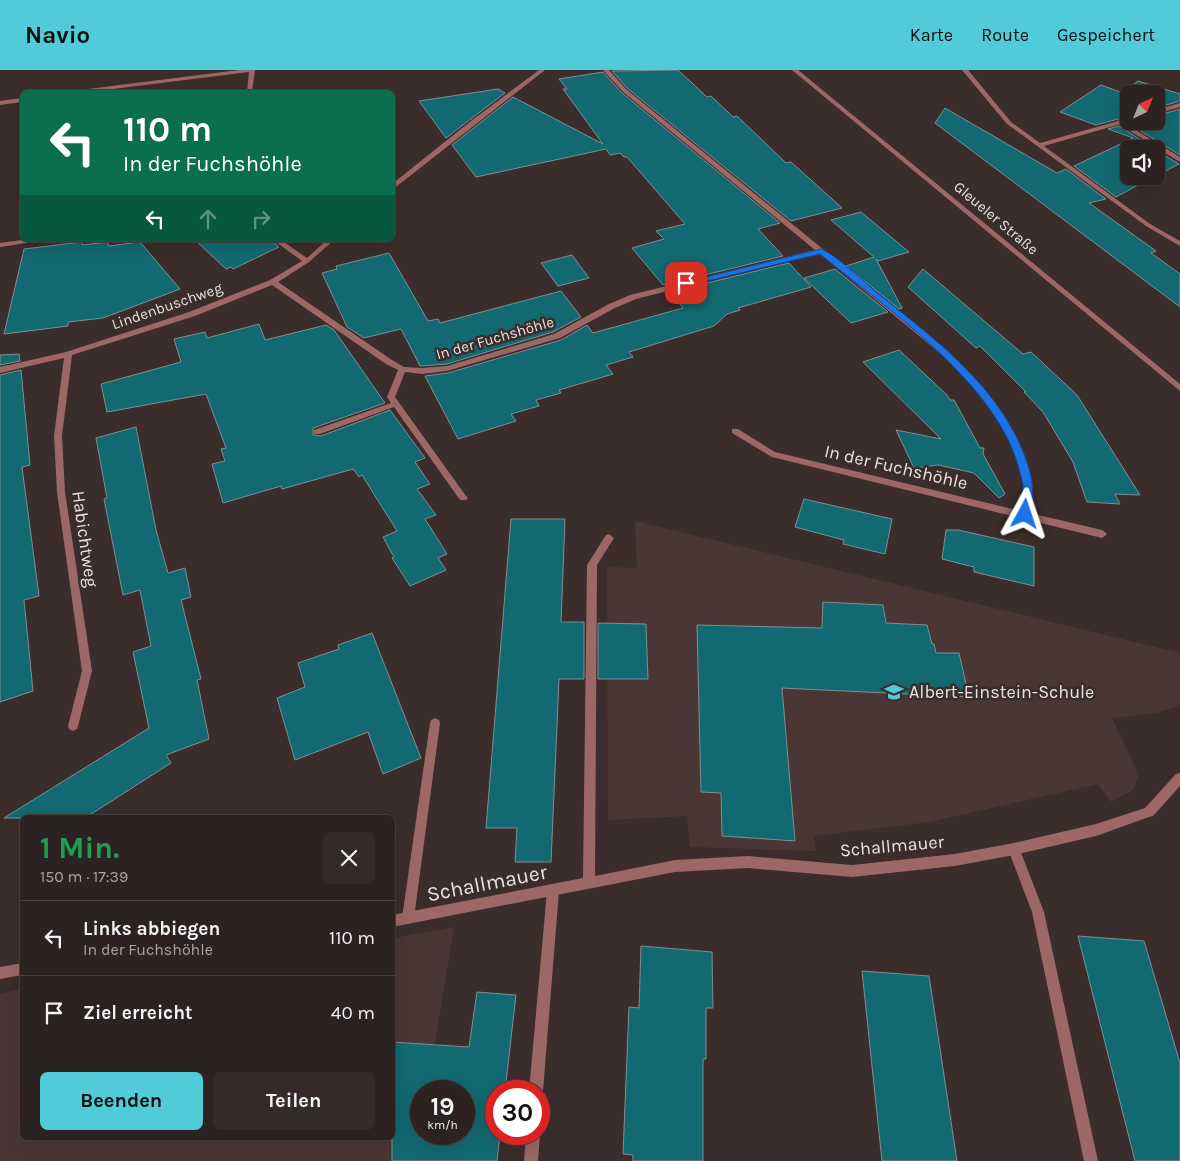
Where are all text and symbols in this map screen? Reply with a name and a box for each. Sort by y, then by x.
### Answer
text: Navio [25,21,90,49]
text: Karte [910,24,953,46]
text: Route [981,24,1029,46]
text: Gespeichert [1057,24,1155,46]
north arrow [1120,85,1165,130]
map controls [1120,85,1165,185]
text: 110 m [123,109,212,150]
icon: left [40,110,105,175]
button: sound [1120,140,1165,185]
text: In der Fuchshöhle [123,151,302,177]
street label: Gleueler Straße [950,178,1042,258]
icon: left [141,205,169,233]
icon: ahead [194,205,222,233]
icon: right [247,205,275,233]
pin [665,262,707,304]
icon: arrive [672,269,700,297]
street label: Lindenbuschweg [109,278,225,333]
street label: In der Fuchshöhle [434,313,556,363]
street label: In der Fuchshöhle [822,440,970,494]
position arrow [998,487,1050,539]
street label: Habichtweg [67,489,103,589]
school or university icon: Albert-Einstein-Schule [883,681,905,703]
place label: Albert-Einstein-Schule [909,681,1094,703]
text: 1 Min. [40,830,120,866]
street label: Schallmauer [839,830,945,862]
button: close [323,832,375,884]
street label: Schallmauer [425,860,549,906]
text: 150 m · 17:39 [40,867,128,886]
text: Links abbiegen [83,918,220,940]
icon: left [40,924,68,952]
text: 110 m [329,927,375,949]
text: In der Fuchshöhle [83,940,213,959]
icon: arrive [40,999,68,1027]
text: Ziel erreicht [83,1002,193,1024]
text: 40 m [331,1002,375,1024]
button: Beenden [40,1072,203,1130]
button: Teilen [213,1072,375,1130]
speed limit sign: 30 [485,1080,550,1145]
text: 19 [430,1092,455,1121]
text: km/h [427,1118,458,1132]

